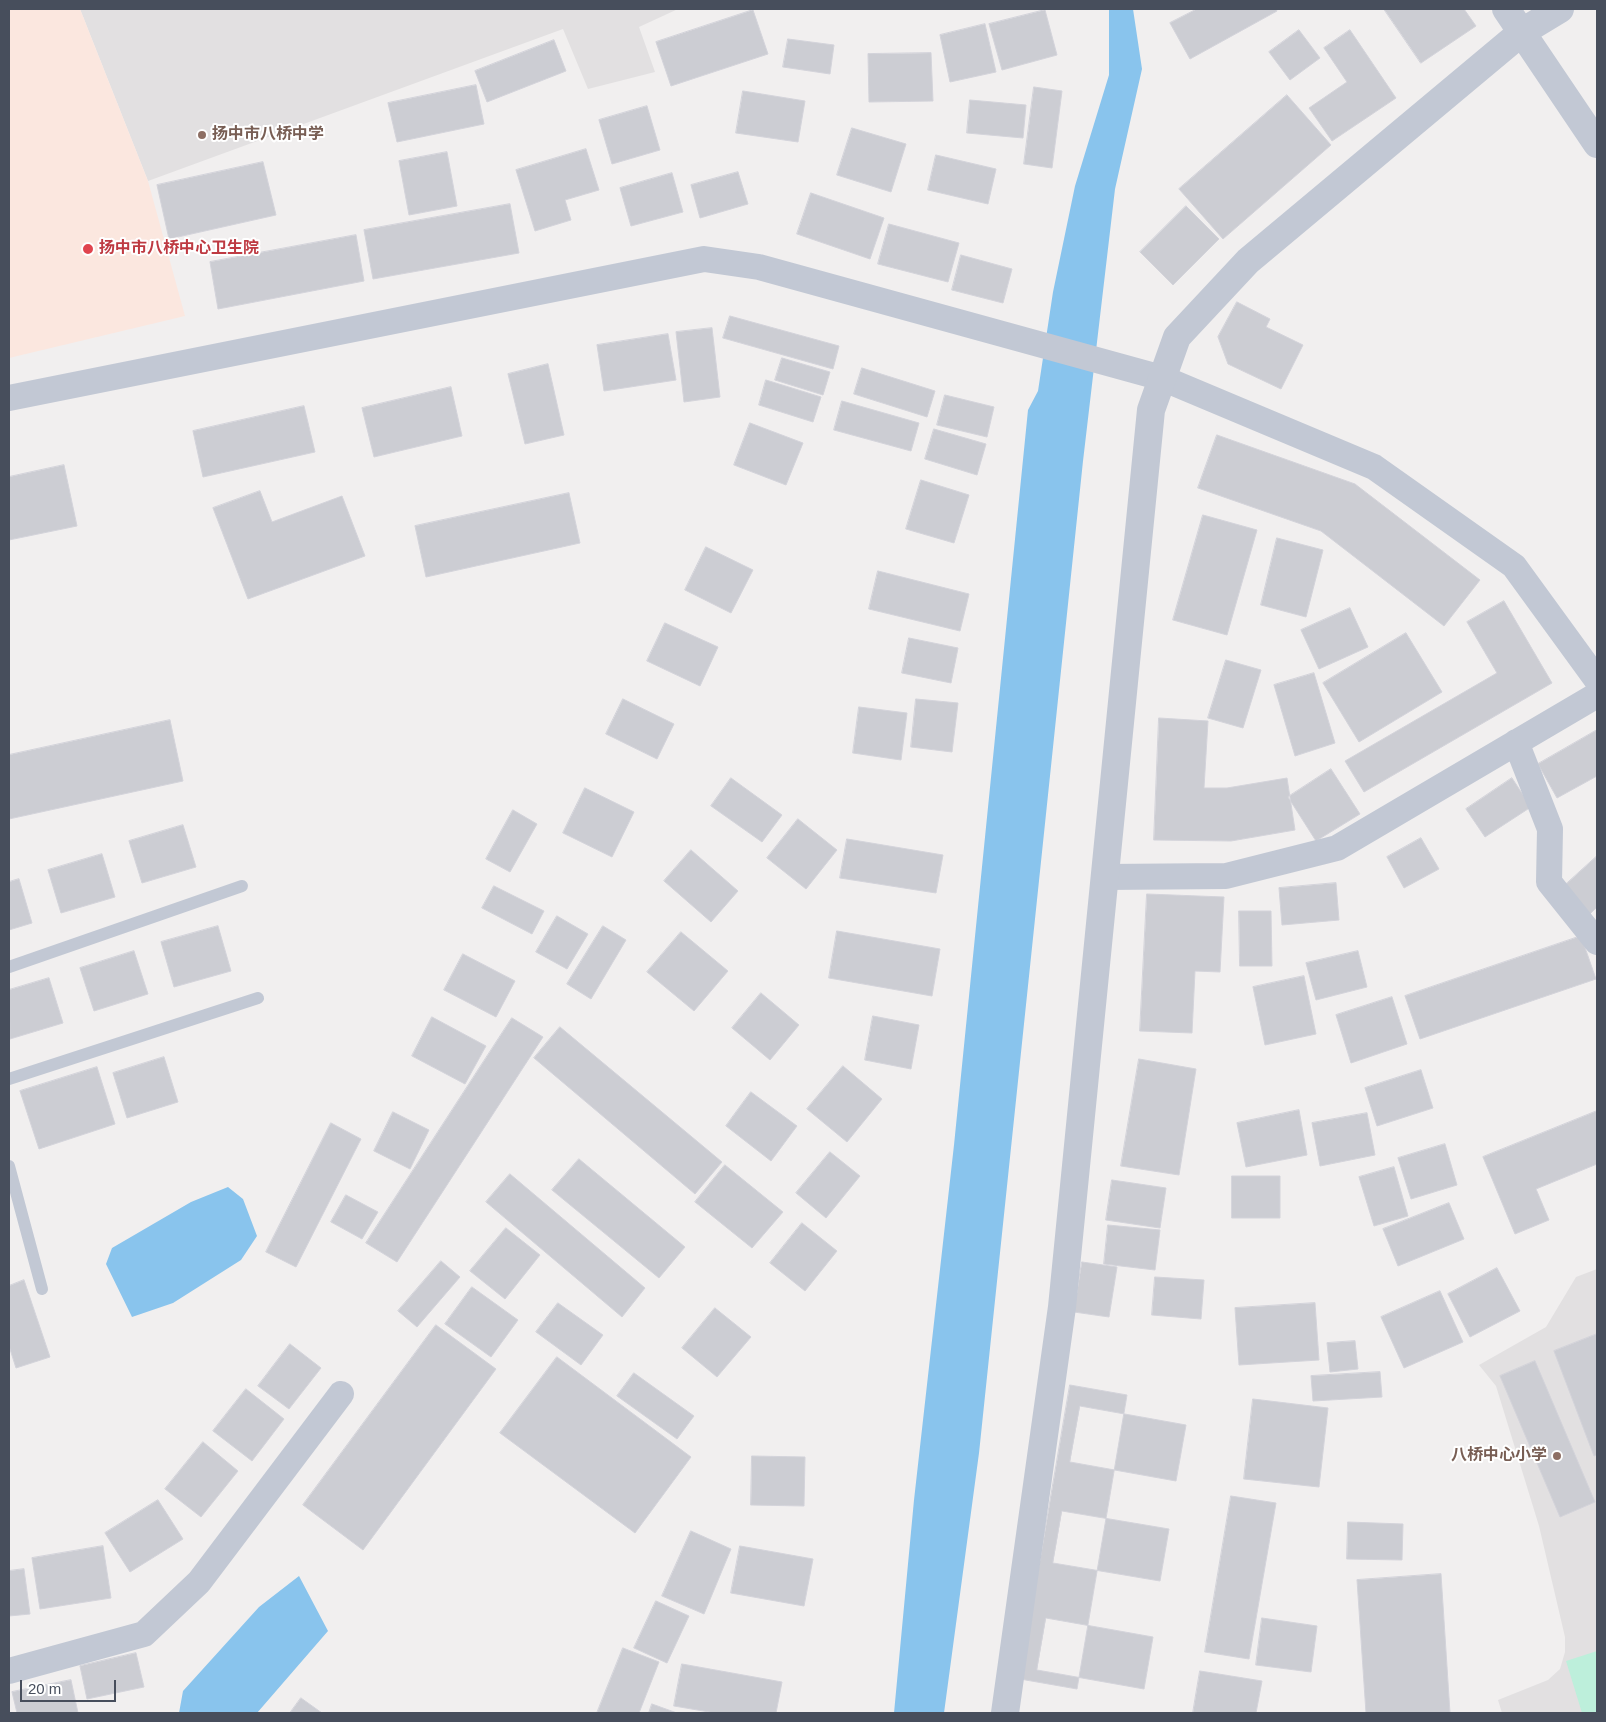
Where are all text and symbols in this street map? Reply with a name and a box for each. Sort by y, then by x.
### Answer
place label: 扬中市八桥中学 [212,125,324,145]
marker: 扬中市八桥中学 [196,129,208,141]
place label: 扬中市八桥中心卫生院 [99,239,259,259]
marker: 扬中市八桥中心卫生院 [81,242,95,256]
place label: 八桥中心小学 [1451,1446,1547,1466]
marker: 八桥中心小学 [1551,1450,1563,1462]
scale bar [22,1670,119,1702]
text: 20 m [28,1680,61,1697]

